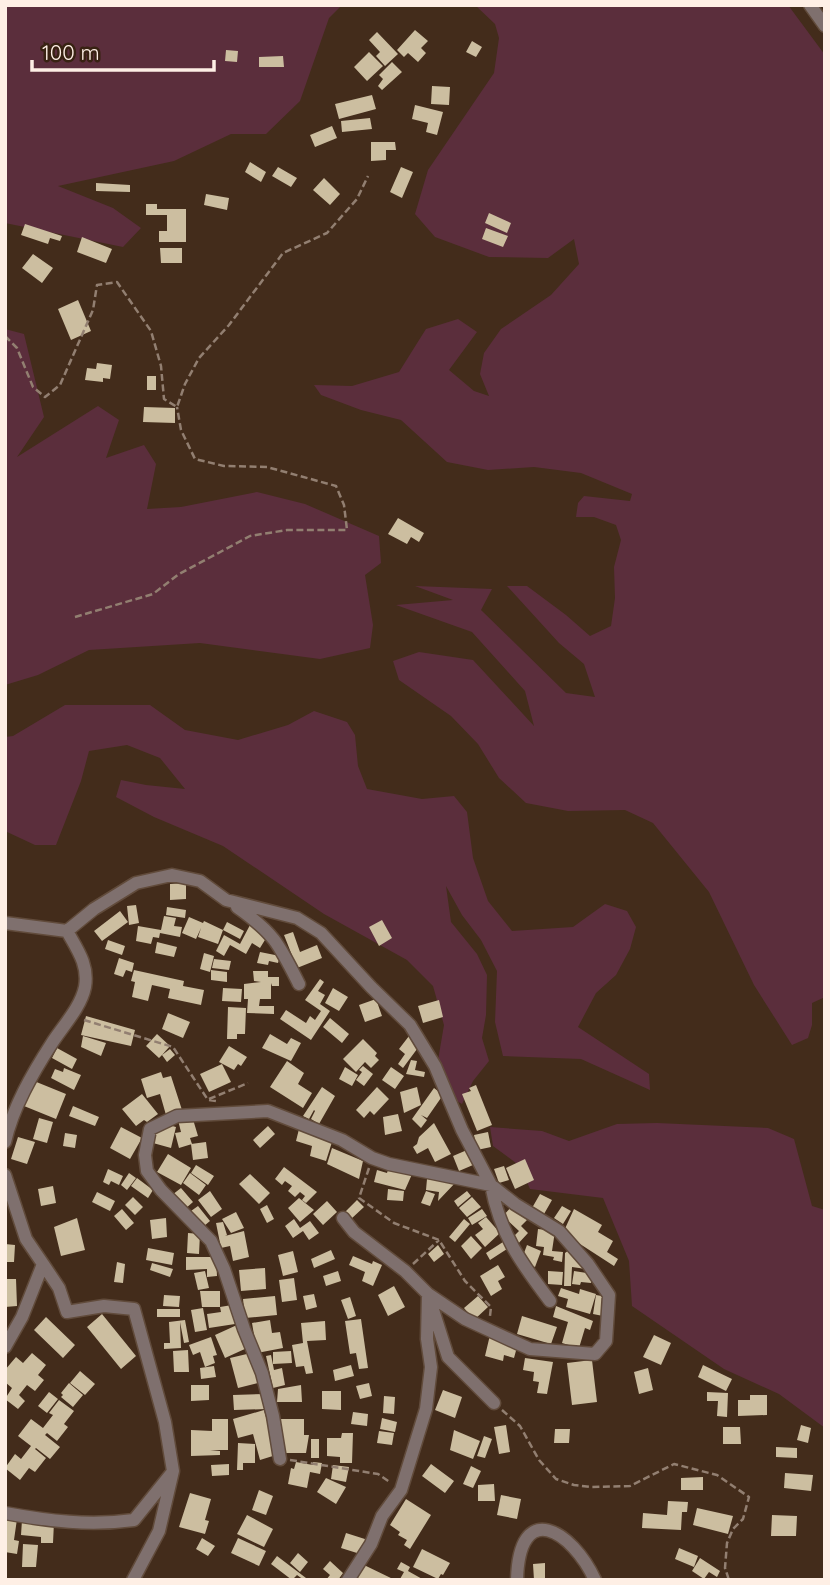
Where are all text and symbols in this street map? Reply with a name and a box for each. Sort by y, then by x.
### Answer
scale bar [32,28,214,72]
text: 100 m [42,39,100,65]

